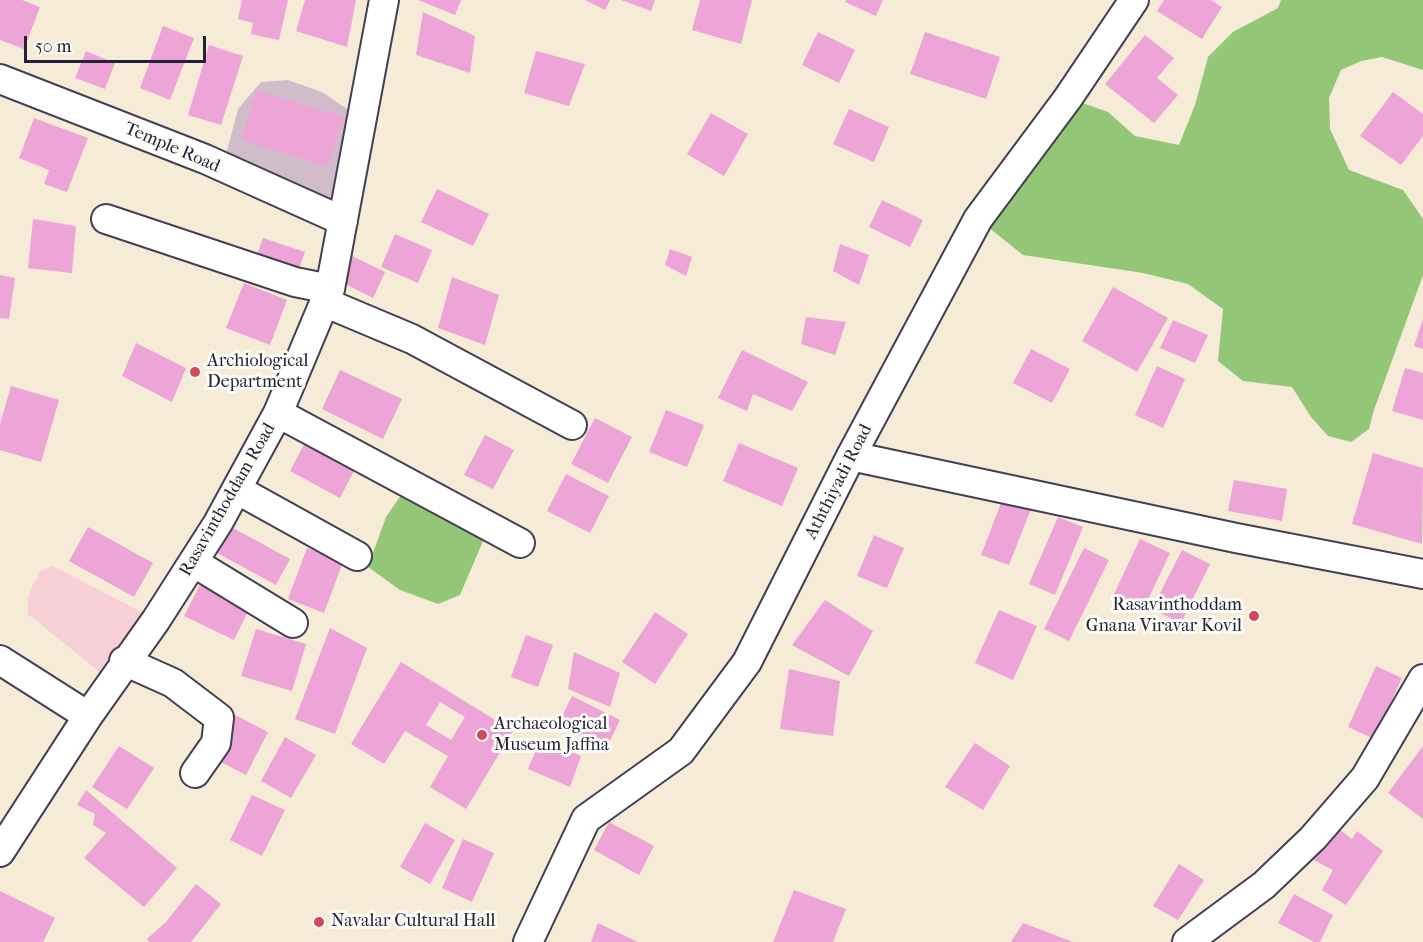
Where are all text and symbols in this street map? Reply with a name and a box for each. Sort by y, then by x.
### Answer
scale bar [27,24,208,62]
text: 50 m [35,36,71,57]
street label: Temple Road [121,118,223,178]
place label: Archiological Department [207,351,309,394]
marker: Archiological Department [188,365,202,379]
street label: Rasavinthoddam Road [175,420,281,580]
street label: Aththiyadi Road [801,421,877,543]
place label: Rasavinthoddam Gnana Viravar Kovil [1086,595,1242,638]
marker: Rasavinthoddam Gnana Viravar Kovil [1247,609,1261,623]
place label: Archaeological Museum Jaffna [494,714,609,756]
marker: Archaeological Museum Jaffna [475,728,489,742]
place label: Navalar Cultural Hall [331,911,495,933]
marker: Navalar Cultural Hall [312,915,326,929]

